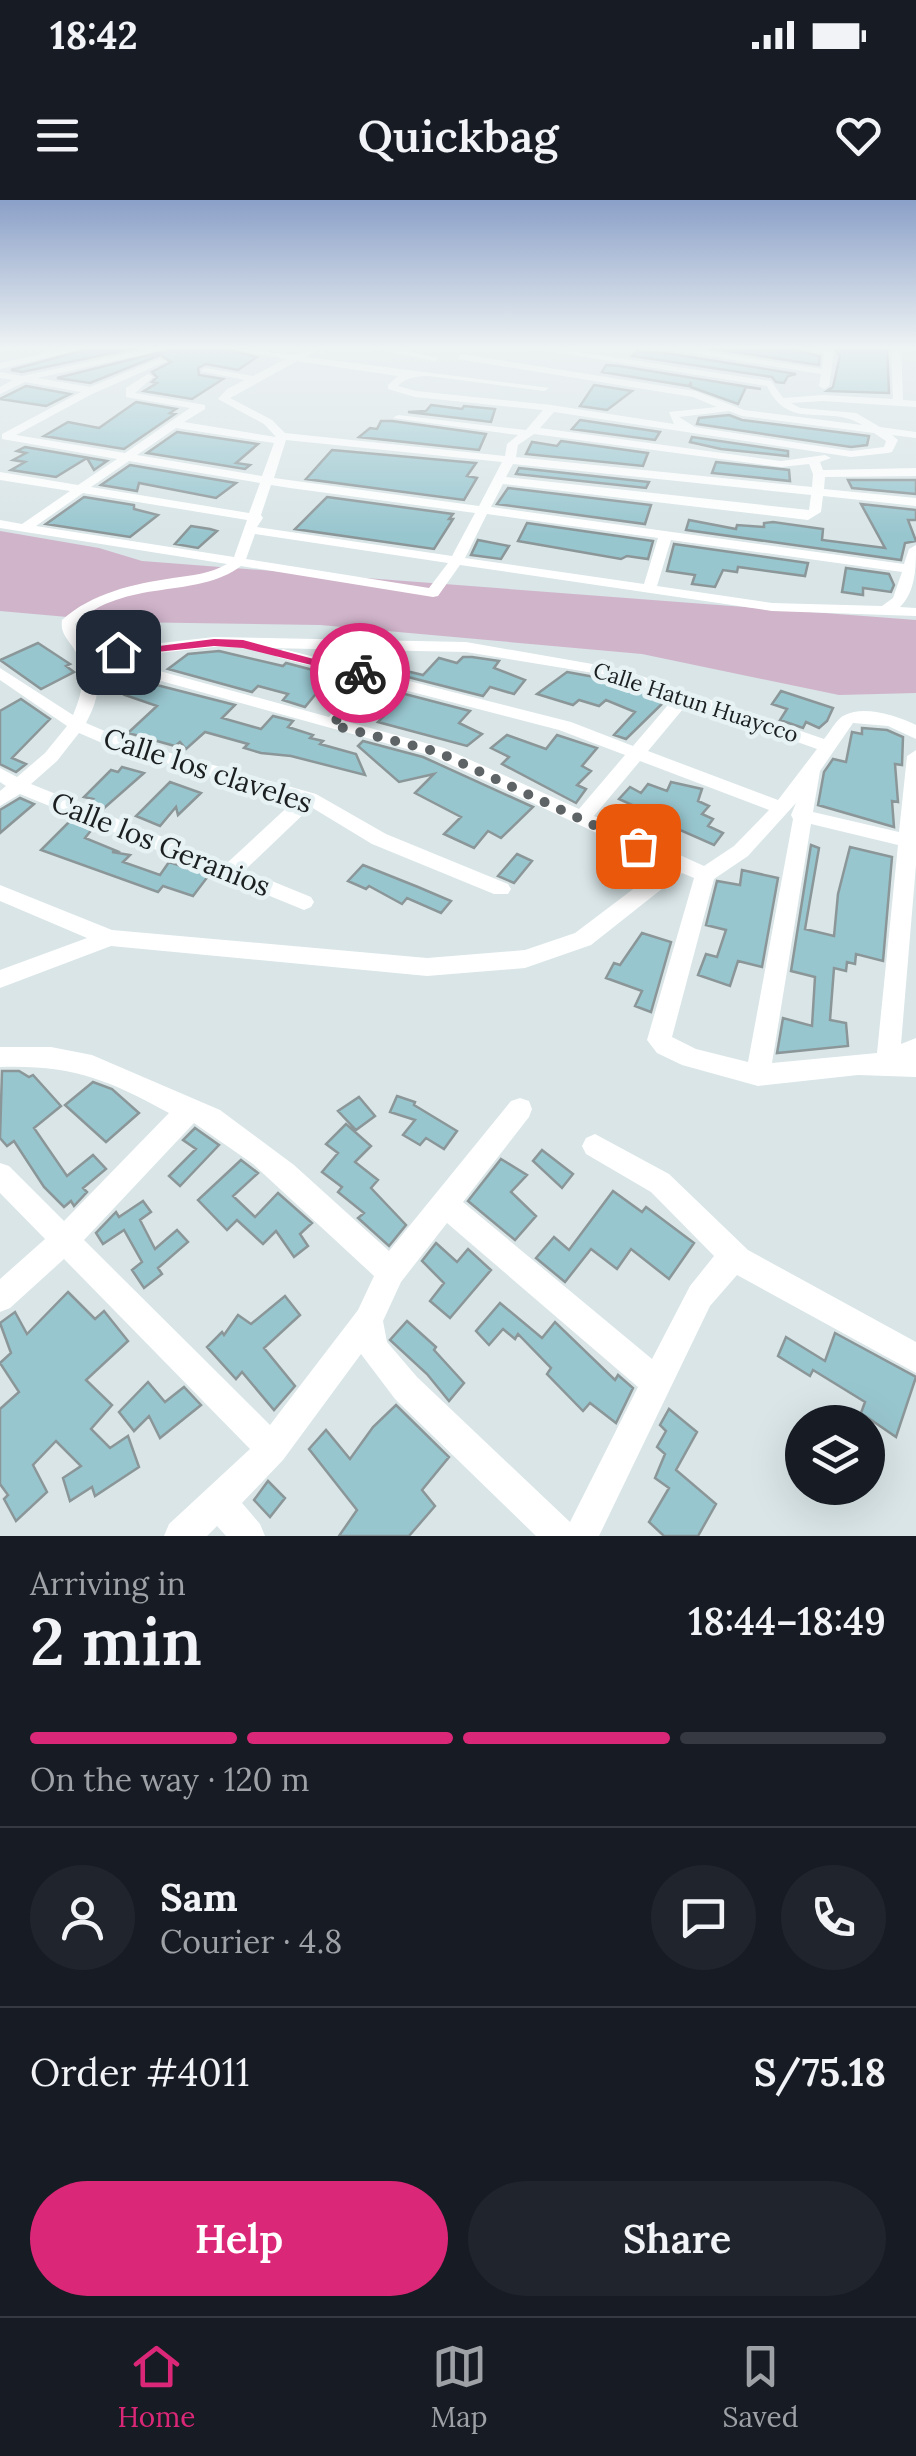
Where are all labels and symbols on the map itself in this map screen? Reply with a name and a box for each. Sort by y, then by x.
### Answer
pin [76,610,161,695]
courier [310,623,410,723]
street label: Calle Hatun Huaycco [590,656,802,748]
street label: Calle los claveles [99,719,317,821]
street label: Calle los Geranios [46,784,276,904]
pin [596,804,681,889]

